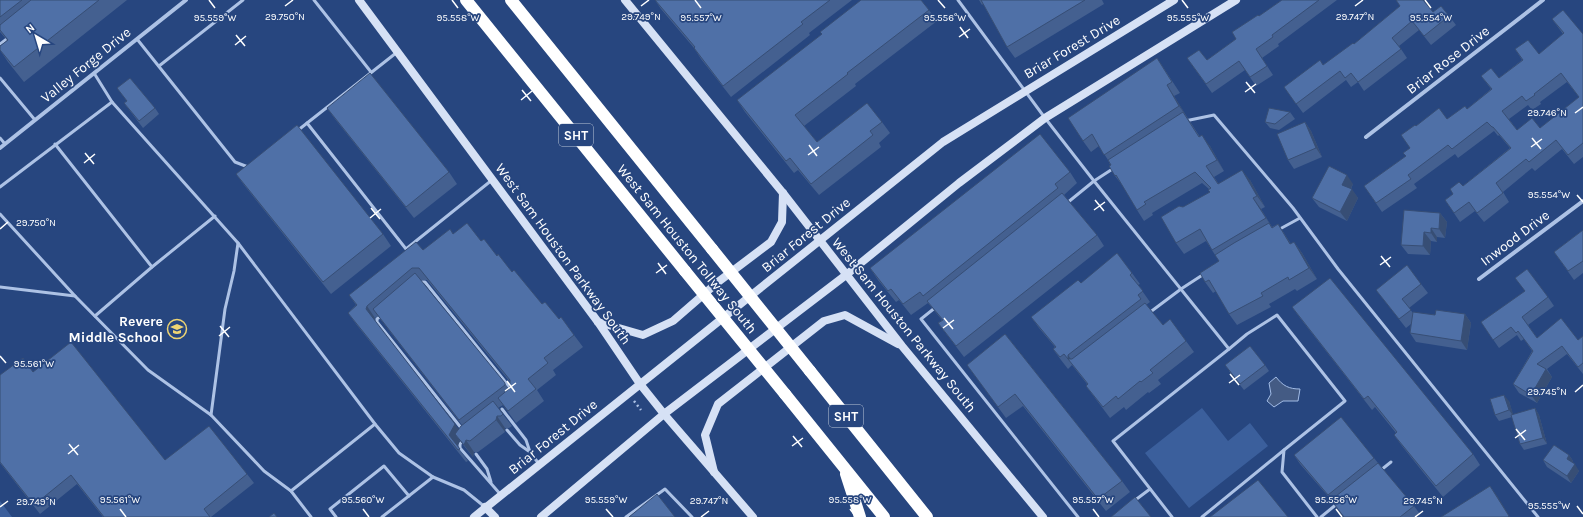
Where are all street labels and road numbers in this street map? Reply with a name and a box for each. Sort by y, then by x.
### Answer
street label: Briar Forest Drive [1021,12,1123,82]
street label: Briar Rose Drive [1403,22,1493,98]
street label: Valley Forge Drive [38,24,134,106]
road number: SHT [559,124,593,146]
street label: West Sam Houston Parkway South [492,160,634,348]
street label: West Sam Houston Tollway South [613,161,761,337]
street label: Briar Forest Drive [758,194,854,276]
street label: Inwood Drive [1477,206,1553,270]
street label: West Sam Houston Parkway South [828,234,980,416]
street label: Briar Forest Drive [505,396,601,478]
road number: SHT [829,405,863,427]

